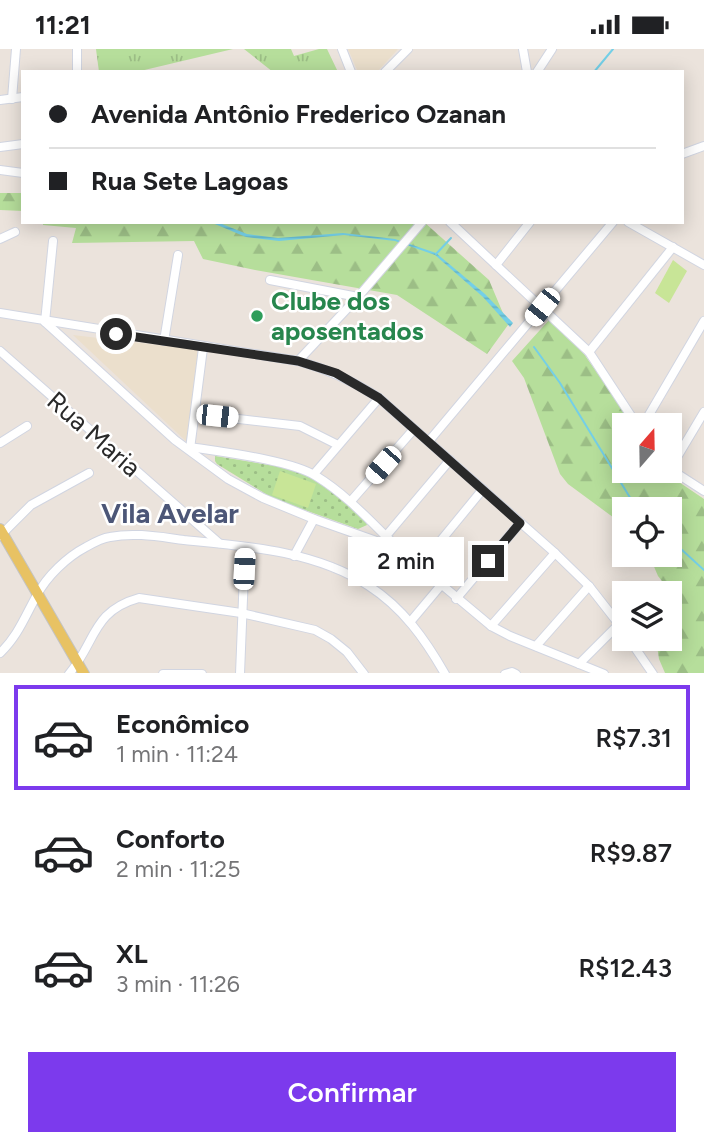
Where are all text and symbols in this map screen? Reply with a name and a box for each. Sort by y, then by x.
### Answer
text: 11:21 [35,9,91,41]
text: Avenida Antônio Frederico Ozanan [91,98,506,130]
text: Rua Sete Lagoas [91,165,288,197]
car [521,284,564,330]
place label: Clube dos aposentados [271,285,424,347]
marker: Clube dos aposentados [249,308,265,324]
route start [100,318,132,350]
street label: Rua Maria [41,385,147,483]
car [196,403,239,429]
north arrow [612,413,682,483]
map controls [612,413,682,651]
car [362,442,405,488]
district label: Vila Avelar [101,496,239,530]
button: locate [612,497,682,567]
callout: 2 min [348,537,463,585]
route end [472,545,504,577]
car [233,547,256,591]
text: 2 min [377,547,435,575]
button: layers [612,581,682,651]
icon: car [32,706,95,769]
text: Econômico [116,708,249,740]
text: R$7.31 [595,722,672,754]
text: 1 min · 11:24 [116,740,238,768]
icon: car [32,821,95,884]
text: Conforto [116,823,225,855]
text: R$9.87 [590,837,672,869]
text: 2 min · 11:25 [116,855,240,883]
icon: car [32,936,95,999]
text: XL [116,938,148,970]
text: R$12.43 [579,952,672,984]
text: 3 min · 11:26 [116,970,240,998]
button: Confirmar [28,1052,676,1132]

